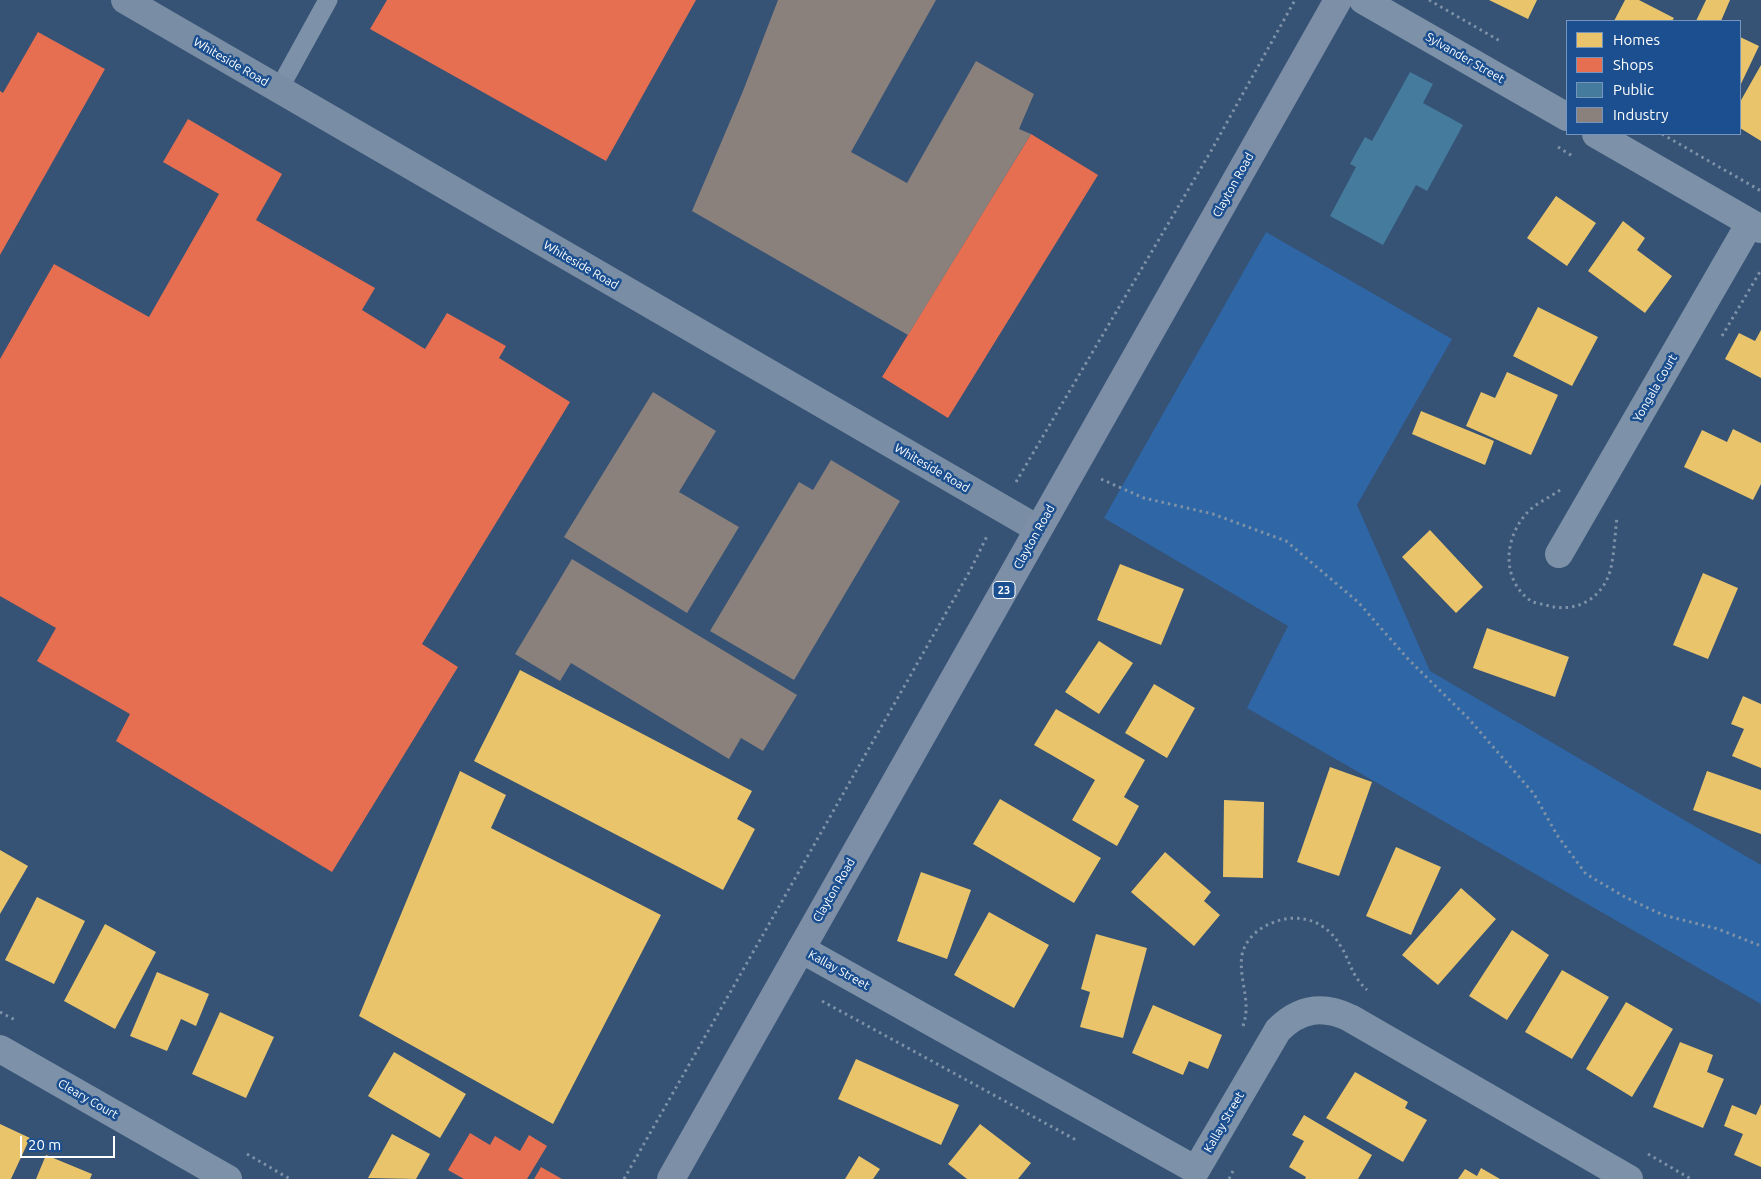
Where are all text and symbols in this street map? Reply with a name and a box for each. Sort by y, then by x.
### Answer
legend [1566,20,1741,135]
street label: Sylvander Street [1423,30,1507,86]
text: Homes [1613,31,1660,48]
street label: Whiteside Road [191,35,271,89]
text: Shops [1613,56,1654,73]
text: Public [1613,81,1654,98]
text: Industry [1613,106,1668,123]
street label: Clayton Road [1209,150,1257,220]
street label: Whiteside Road [541,238,621,292]
street label: Yongala Court [1630,352,1680,424]
street label: Whiteside Road [892,441,972,495]
street label: Clayton Road [1010,502,1058,572]
road number: 23 [993,582,1015,598]
street label: Clayton Road [810,855,858,925]
street label: Kallay Street [806,947,872,993]
street label: Cleary Court [55,1076,121,1122]
street label: Kallay Street [1201,1089,1247,1155]
scale bar [22,1126,118,1158]
text: 20 m [28,1136,61,1153]

